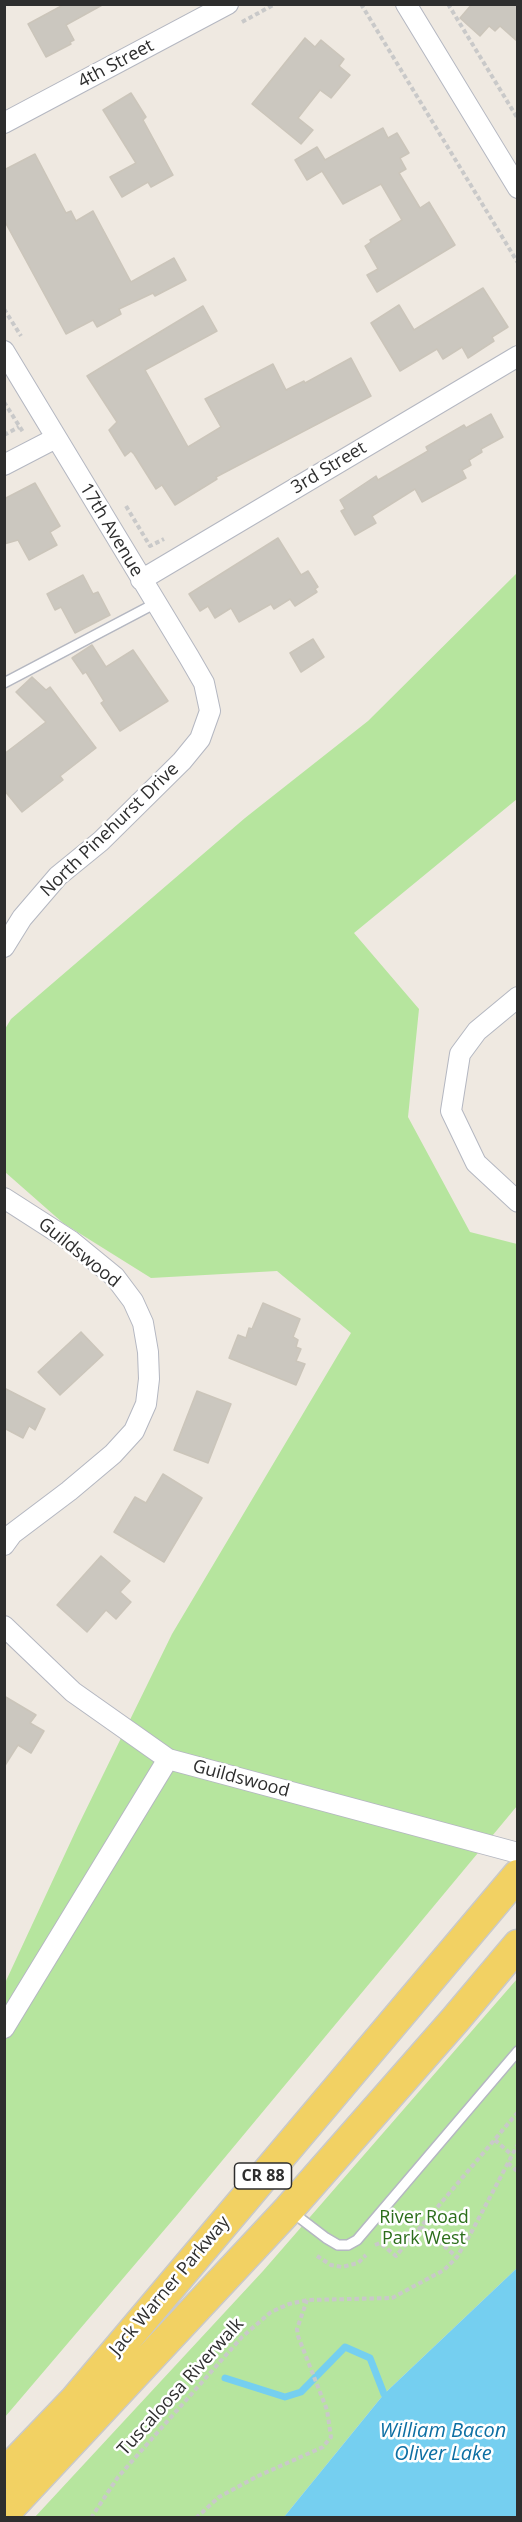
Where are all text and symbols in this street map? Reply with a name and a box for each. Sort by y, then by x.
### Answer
street label: 4th Street [74,35,158,93]
street label: 3rd Street [288,437,370,499]
street label: 17th Avenue [75,479,147,581]
street label: North Pinehurst Drive [36,758,184,902]
street label: Guildswood [34,1213,124,1293]
street label: Guildswood [190,1756,292,1802]
road number: CR 88 [234,2163,292,2189]
park label: River Road Park West [379,2207,469,2250]
street label: Jack Warner Parkway [105,2212,235,2360]
street label: Tuscaloosa Riverwalk [114,2314,248,2460]
water label: William Bacon Oliver Lake [380,2419,506,2466]

